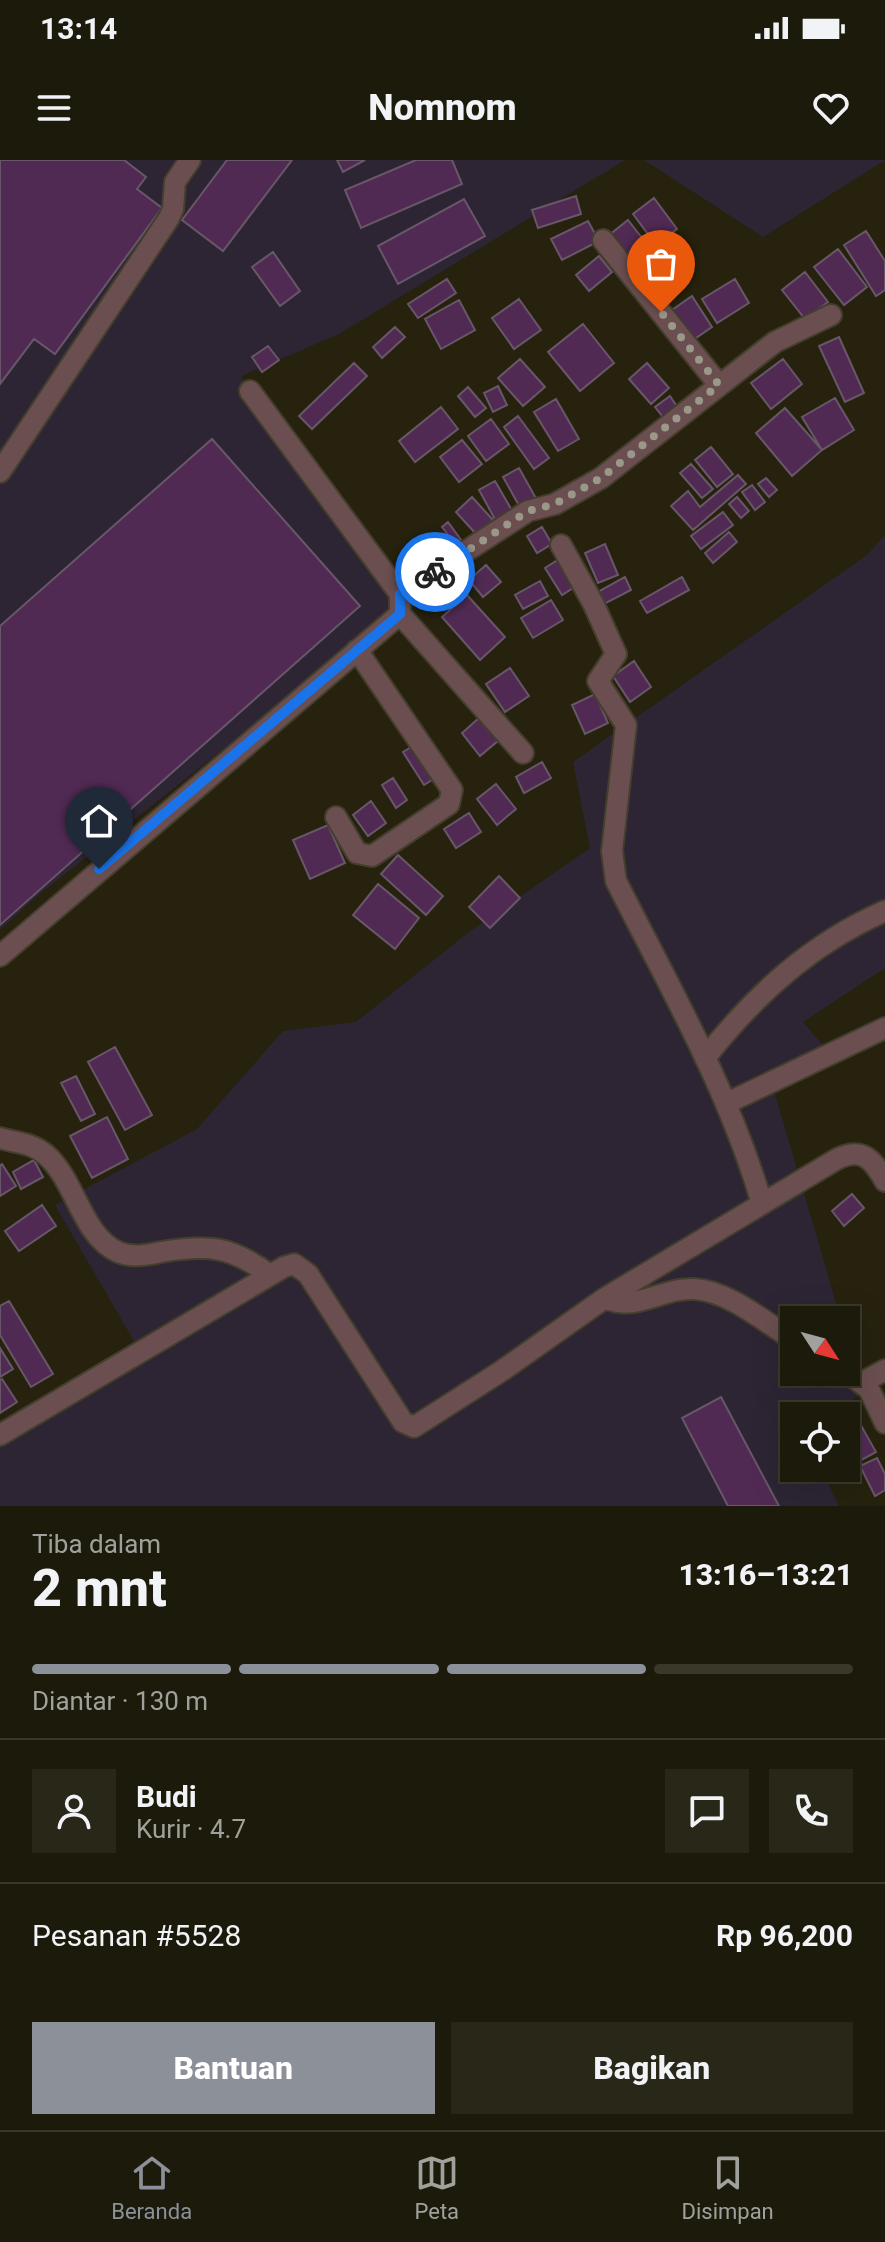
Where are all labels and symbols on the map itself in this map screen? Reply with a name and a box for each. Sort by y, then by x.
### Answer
pin [627,230,695,312]
courier [395,532,475,612]
pin [65,787,133,869]
north arrow [780,1306,860,1386]

